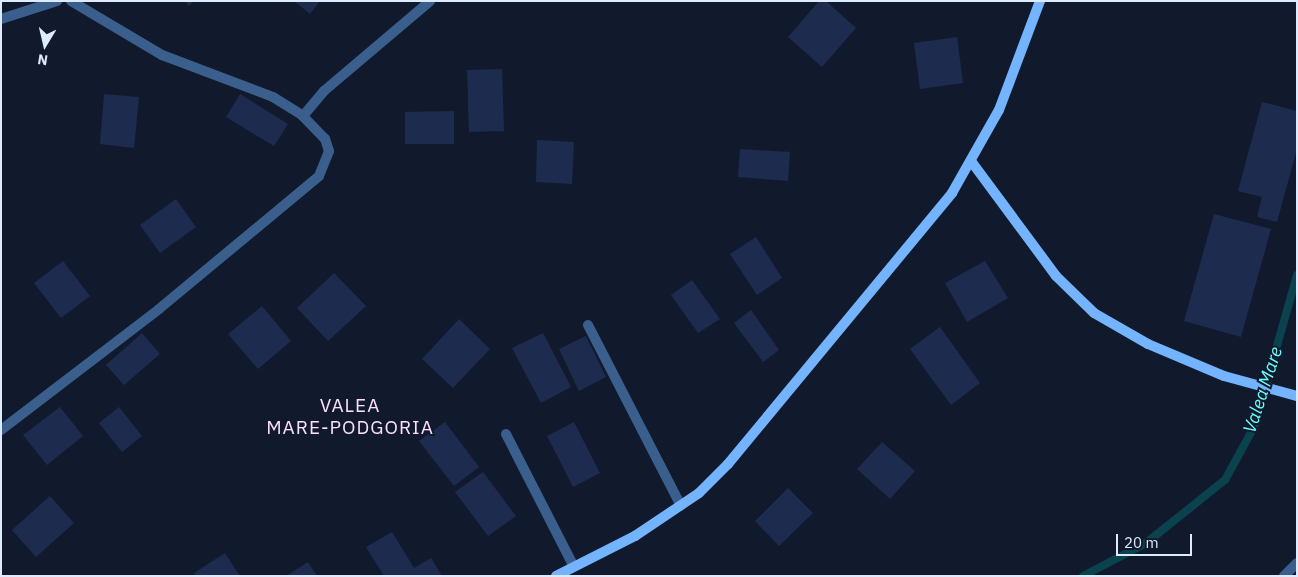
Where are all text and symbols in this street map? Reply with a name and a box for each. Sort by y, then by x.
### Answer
north arrow [20,20,70,70]
text: N [36,50,49,69]
water label: Valea Mare [1239,344,1287,436]
district label: VALEA MARE-PODGORIA [265,395,435,439]
scale bar [1118,524,1194,556]
text: 20 m [1124,533,1159,552]

